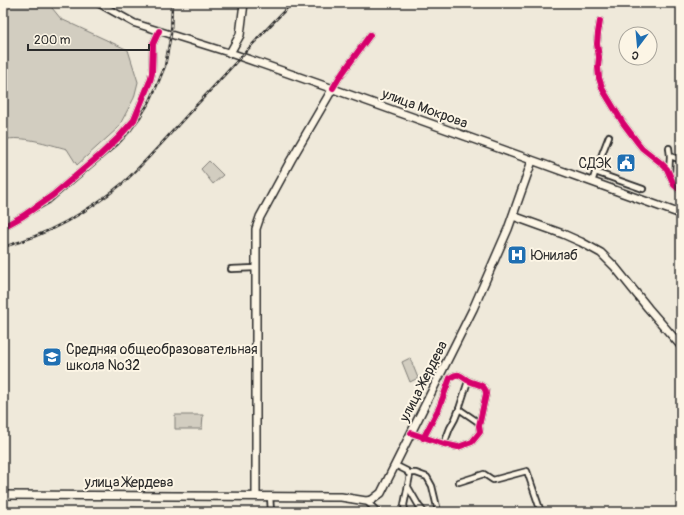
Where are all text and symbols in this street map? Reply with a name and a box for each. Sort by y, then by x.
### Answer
scale bar [28,26,149,52]
north arrow [618,26,658,66]
text: 200 m [34,33,71,48]
text: С [630,48,640,62]
street label: улица Мокрова [379,85,470,132]
public building icon: СДЭК [615,152,637,174]
place label: СДЭК [579,155,612,172]
hospital icon: Юнилаб [506,244,528,266]
place label: Юнилаб [531,247,578,264]
street label: улица Жердева [395,338,451,425]
place label: Средняя общеобразовательная школа №32 [66,341,258,374]
school or university icon: Средняя общеобразовательная школа №32 [41,346,63,368]
street label: улица Жердева [84,474,173,491]

